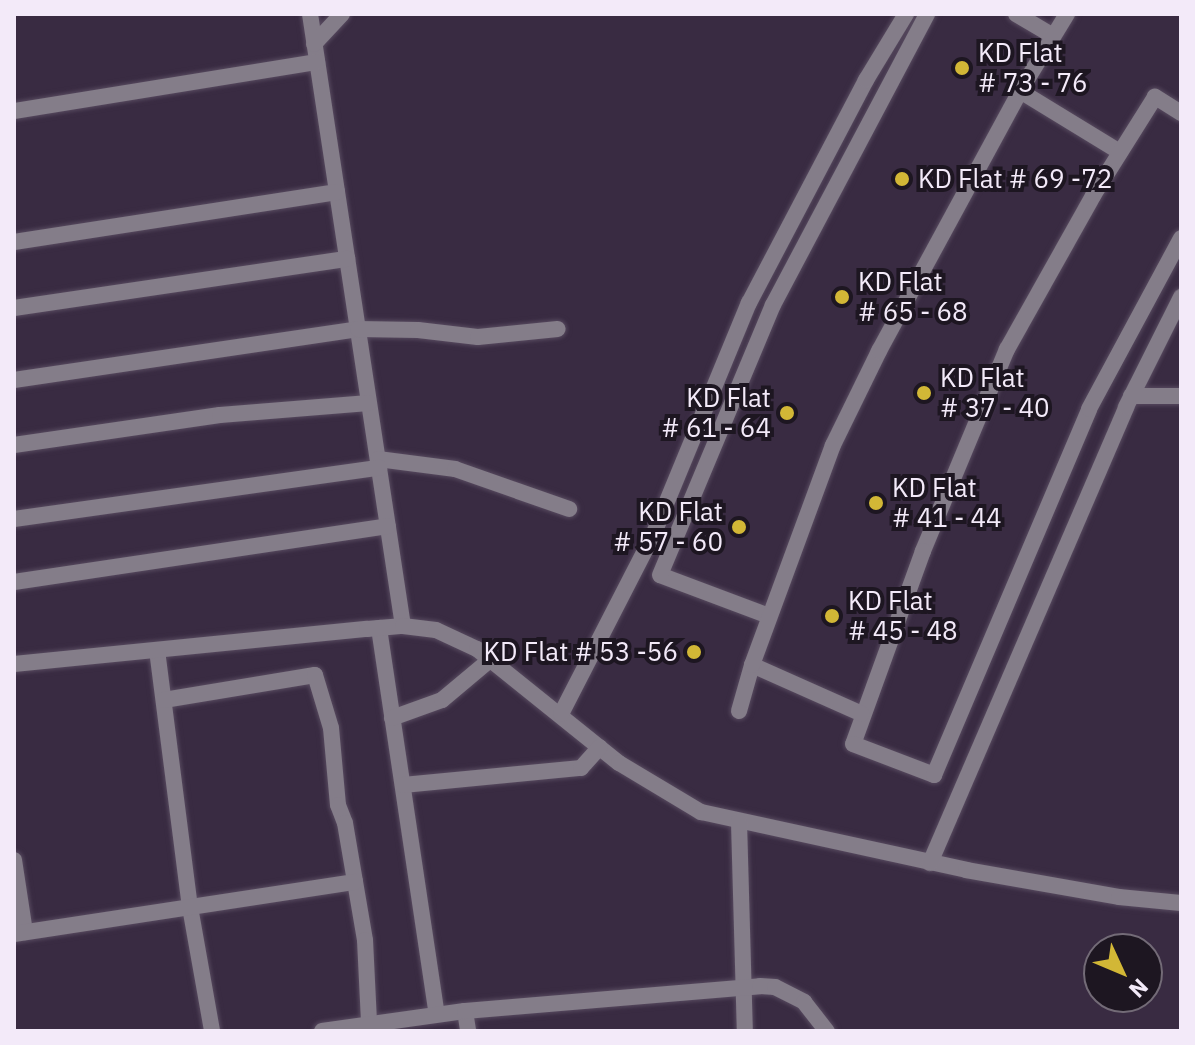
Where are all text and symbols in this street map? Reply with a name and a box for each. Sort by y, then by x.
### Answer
place label: KD Flat # 73 - 76 [978,37,1088,98]
marker: KD Flat # 73 - 76 [953,59,971,77]
place label: KD Flat # 69 -72 [918,163,1112,195]
marker: KD Flat # 69 -72 [893,170,911,188]
place label: KD Flat # 65 - 68 [858,266,968,328]
marker: KD Flat # 65 - 68 [833,288,851,306]
place label: KD Flat # 37 - 40 [940,362,1050,424]
place label: KD Flat # 61 - 64 [661,382,771,444]
marker: KD Flat # 37 - 40 [915,384,933,402]
marker: KD Flat # 61 - 64 [778,404,796,422]
place label: KD Flat # 41 - 44 [892,472,1002,534]
marker: KD Flat # 41 - 44 [867,494,885,512]
place label: KD Flat # 57 - 60 [613,496,723,558]
marker: KD Flat # 57 - 60 [730,518,748,536]
place label: KD Flat # 45 - 48 [848,585,958,646]
marker: KD Flat # 45 - 48 [823,607,841,625]
place label: KD Flat # 53 -56 [484,636,678,668]
marker: KD Flat # 53 -56 [685,643,703,661]
north arrow [1083,933,1163,1013]
text: N [1123,973,1155,1004]

